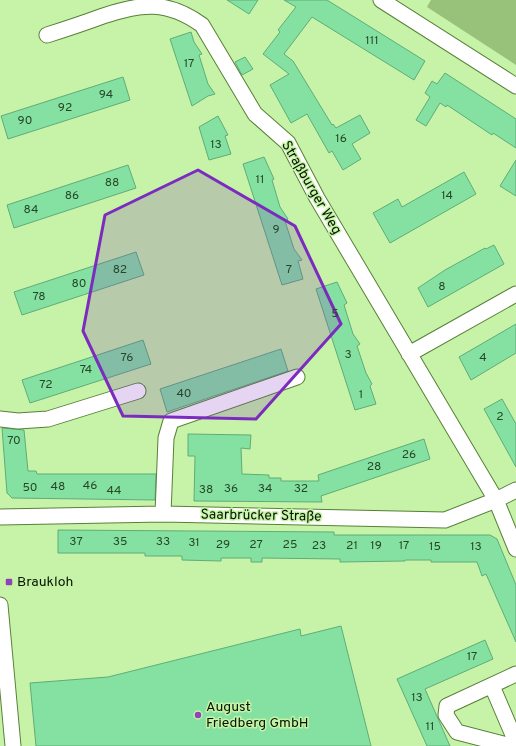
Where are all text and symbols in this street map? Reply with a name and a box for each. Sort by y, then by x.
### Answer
house number: 111 [365,33,379,49]
house number: 17 [184,56,194,72]
house number: 94 [99,87,113,103]
house number: 92 [58,100,72,116]
house number: 90 [18,113,32,129]
house number: 16 [335,131,347,147]
house number: 13 [210,137,222,153]
street label: Straßburger Weg [277,138,345,238]
house number: 11 [256,172,264,188]
house number: 88 [105,175,119,191]
house number: 86 [65,188,79,204]
house number: 14 [441,188,453,204]
house number: 84 [24,202,38,218]
house number: 9 [272,222,280,238]
house number: 82 [113,262,127,278]
house number: 7 [286,262,292,278]
house number: 80 [72,276,86,292]
house number: 8 [438,279,446,295]
house number: 78 [32,289,46,305]
house number: 5 [331,306,339,322]
house number: 3 [344,347,352,363]
house number: 76 [121,350,133,366]
house number: 4 [479,350,487,366]
house number: 74 [80,362,92,378]
house number: 72 [39,377,53,393]
house number: 40 [176,386,192,402]
house number: 1 [359,387,363,403]
house number: 2 [496,409,504,425]
house number: 70 [7,433,21,449]
house number: 26 [402,447,416,463]
house number: 28 [367,459,381,475]
house number: 46 [83,478,97,494]
house number: 48 [51,479,65,495]
house number: 50 [22,480,38,496]
house number: 36 [224,481,238,497]
house number: 34 [258,481,272,497]
house number: 32 [294,481,308,497]
house number: 38 [199,482,213,498]
house number: 44 [107,483,121,499]
street label: Saarbrücker Straße [200,506,322,526]
house number: 37 [69,534,83,550]
house number: 35 [113,534,127,550]
house number: 33 [156,534,170,550]
house number: 31 [188,535,200,551]
house number: 29 [216,537,230,553]
house number: 27 [249,537,263,553]
house number: 25 [283,537,297,553]
house number: 23 [312,538,326,554]
house number: 21 [346,538,358,554]
house number: 19 [370,538,382,554]
house number: 17 [399,538,409,554]
house number: 15 [429,539,441,555]
house number: 13 [470,539,482,555]
place label: Braukloh [17,574,73,591]
marker: Braukloh [4,577,14,587]
house number: 17 [467,649,477,665]
house number: 13 [411,690,423,706]
place label: August Friedberg GmbH [206,699,309,732]
marker: August Friedberg GmbH [193,710,203,720]
house number: 11 [426,719,434,735]

